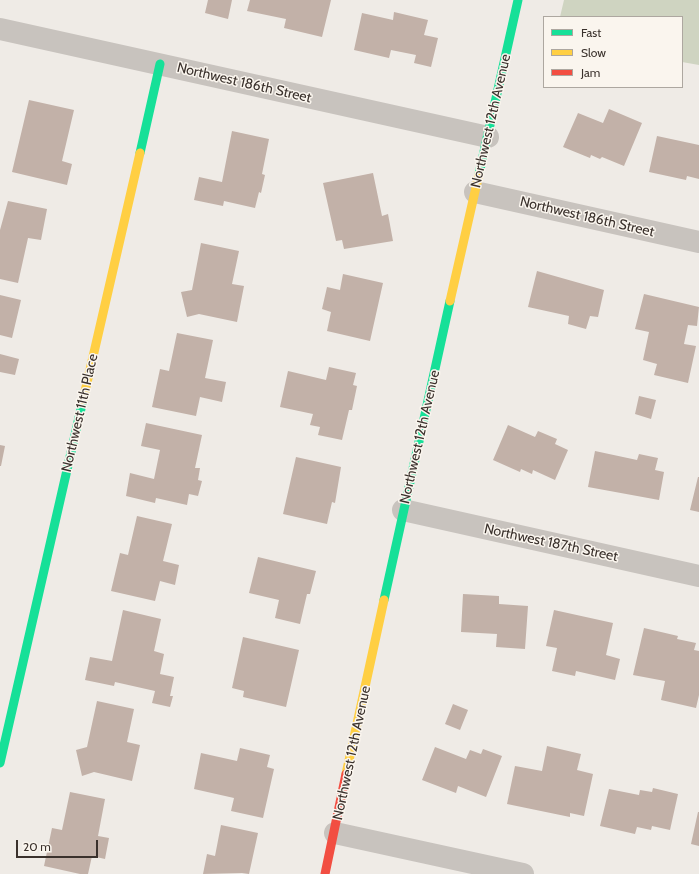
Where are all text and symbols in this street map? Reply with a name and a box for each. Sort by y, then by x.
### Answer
legend [543,16,683,88]
text: Fast [581,25,601,40]
text: Slow [581,45,606,60]
street label: Northwest 12th Avenue [467,53,515,189]
street label: Northwest 186th Street [175,59,313,107]
text: Jam [581,65,600,80]
street label: Northwest 186th Street [518,193,656,241]
street label: Northwest 11th Place [58,352,102,474]
street label: Northwest 12th Avenue [396,369,444,505]
street label: Northwest 187th Street [483,521,619,565]
street label: Northwest 12th Avenue [330,684,374,822]
scale bar [18,832,100,858]
text: 20 m [23,839,51,854]

